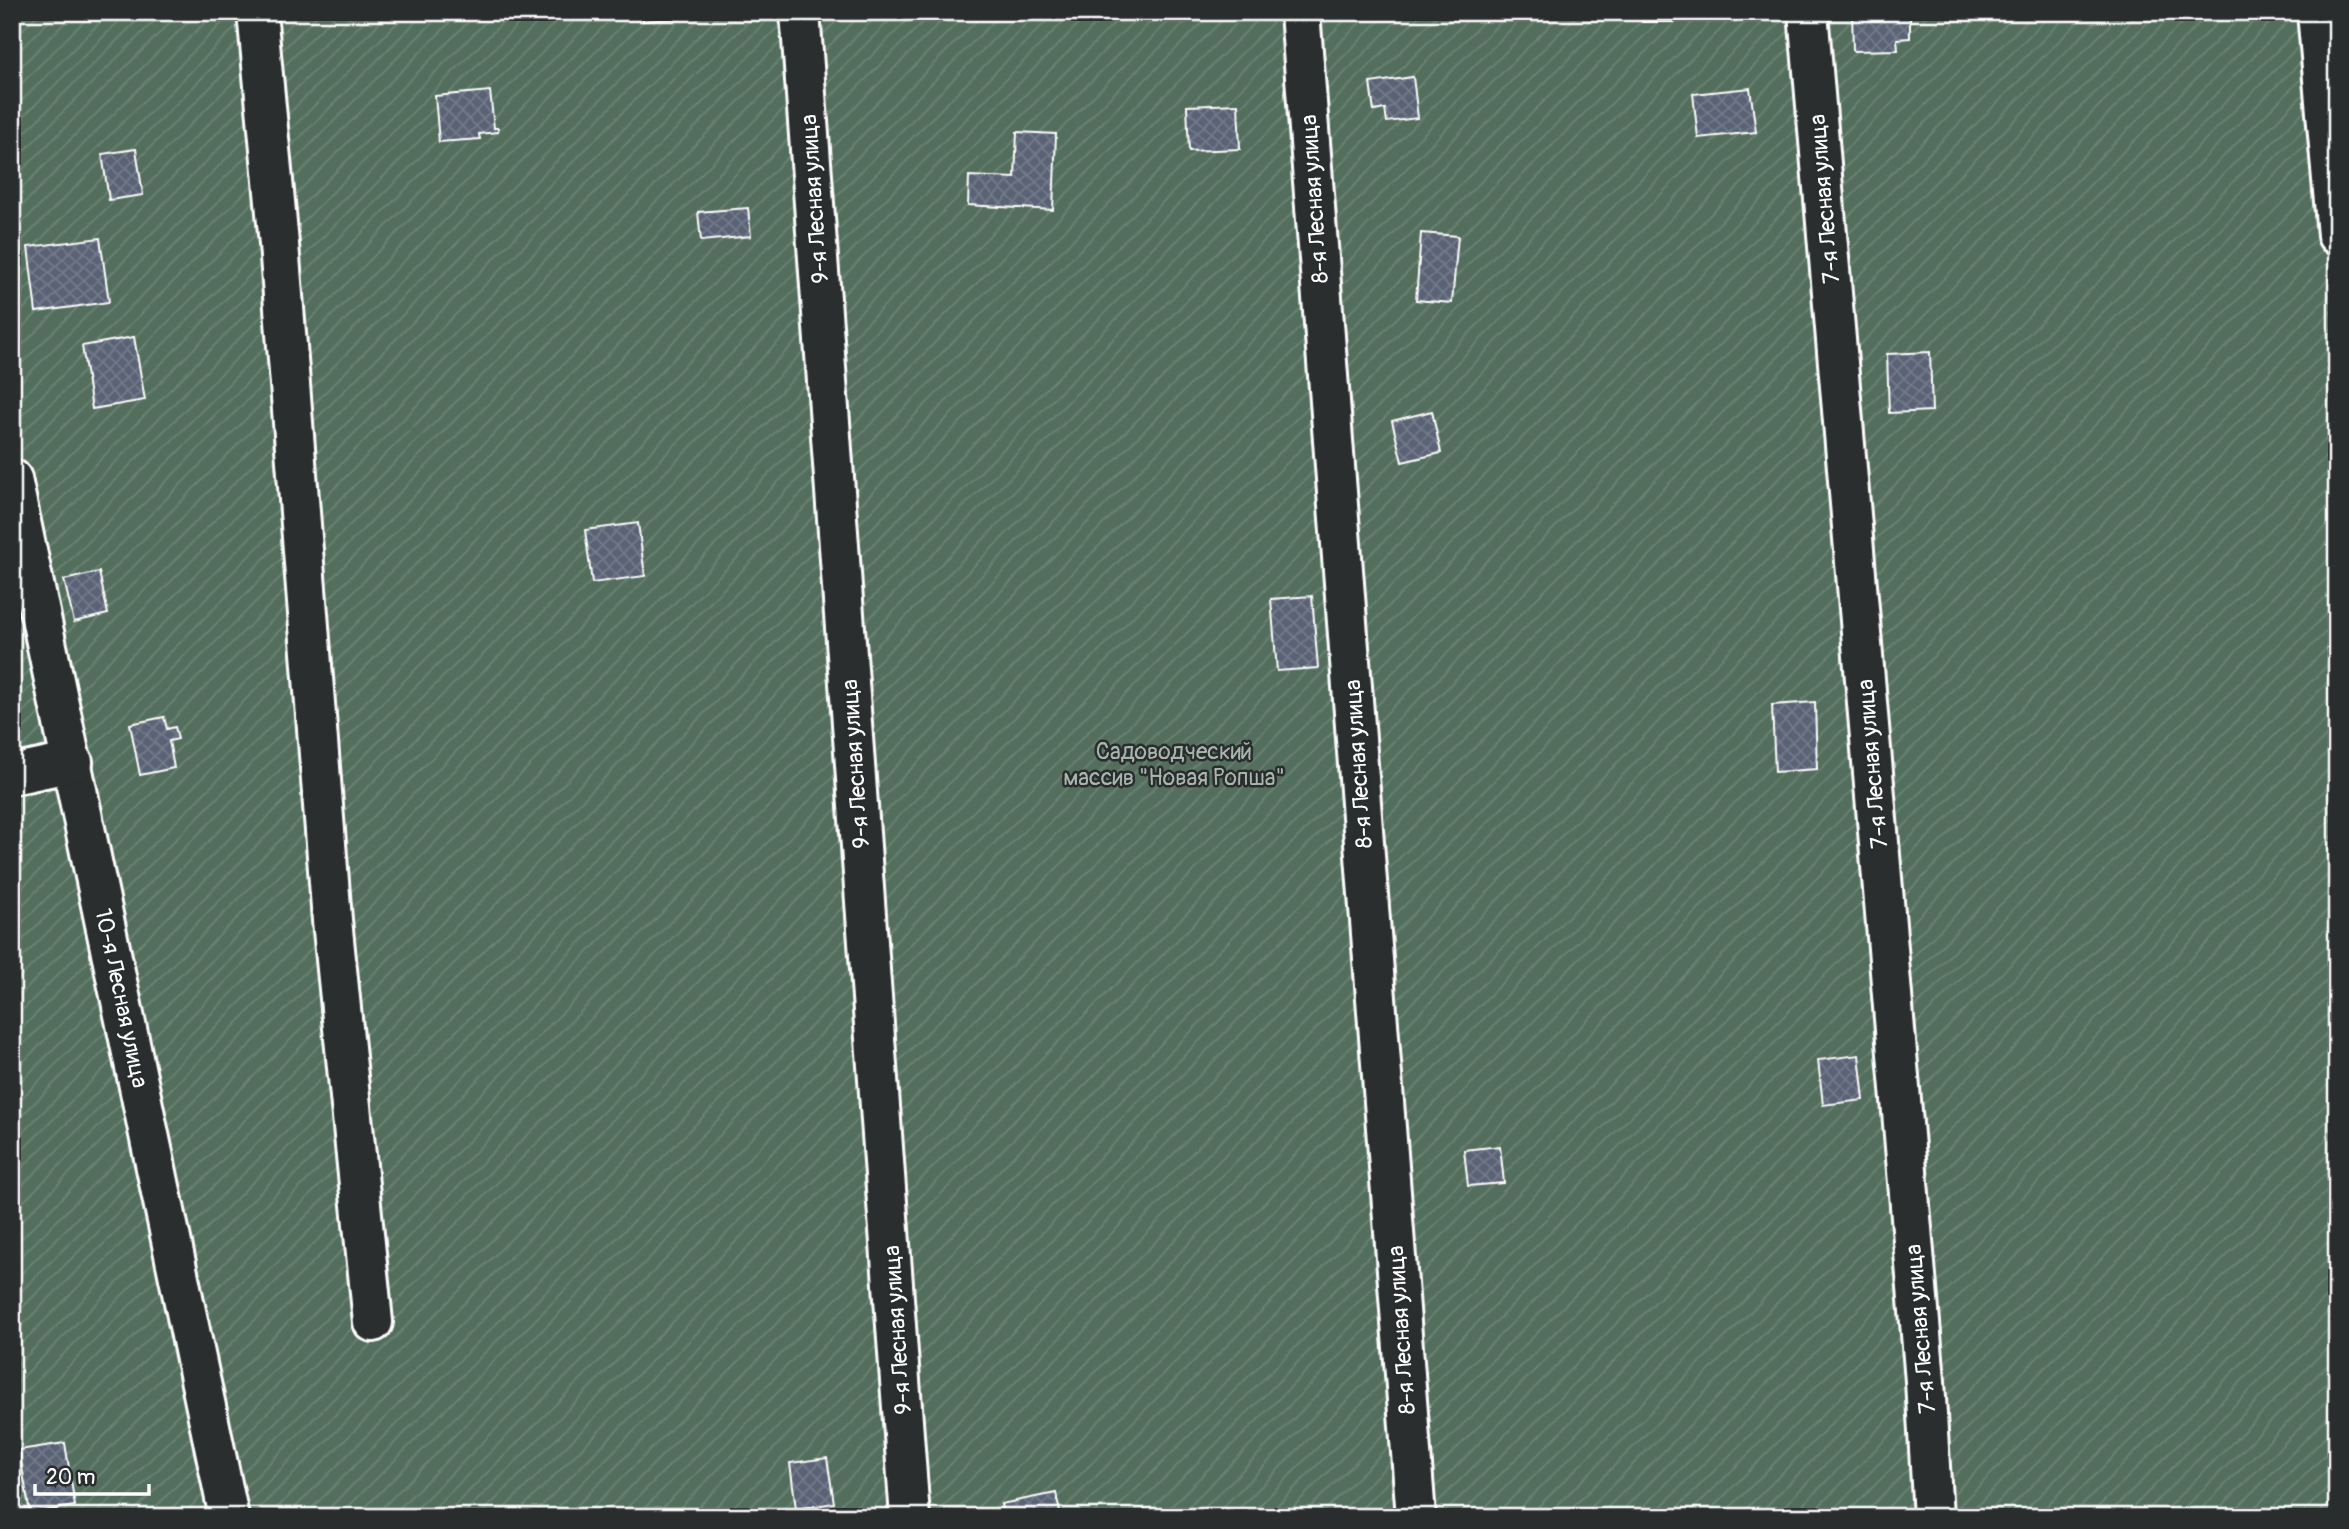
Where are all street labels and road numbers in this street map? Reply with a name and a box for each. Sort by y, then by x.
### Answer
street label: 9-я Лесная улица [794,113,835,285]
street label: 7-я Лесная улица [1803,113,1846,285]
street label: 8-я Лесная улица [1294,114,1335,284]
street label: 9-я Лесная улица [835,678,876,850]
street label: 7-я Лесная улица [1851,678,1894,850]
street label: 8-я Лесная улица [1338,679,1379,849]
street label: 10-я Лесная улица [88,906,155,1090]
street label: 7-я Лесная улица [1899,1243,1942,1415]
street label: 9-я Лесная улица [877,1244,918,1416]
street label: 8-я Лесная улица [1381,1245,1422,1415]

